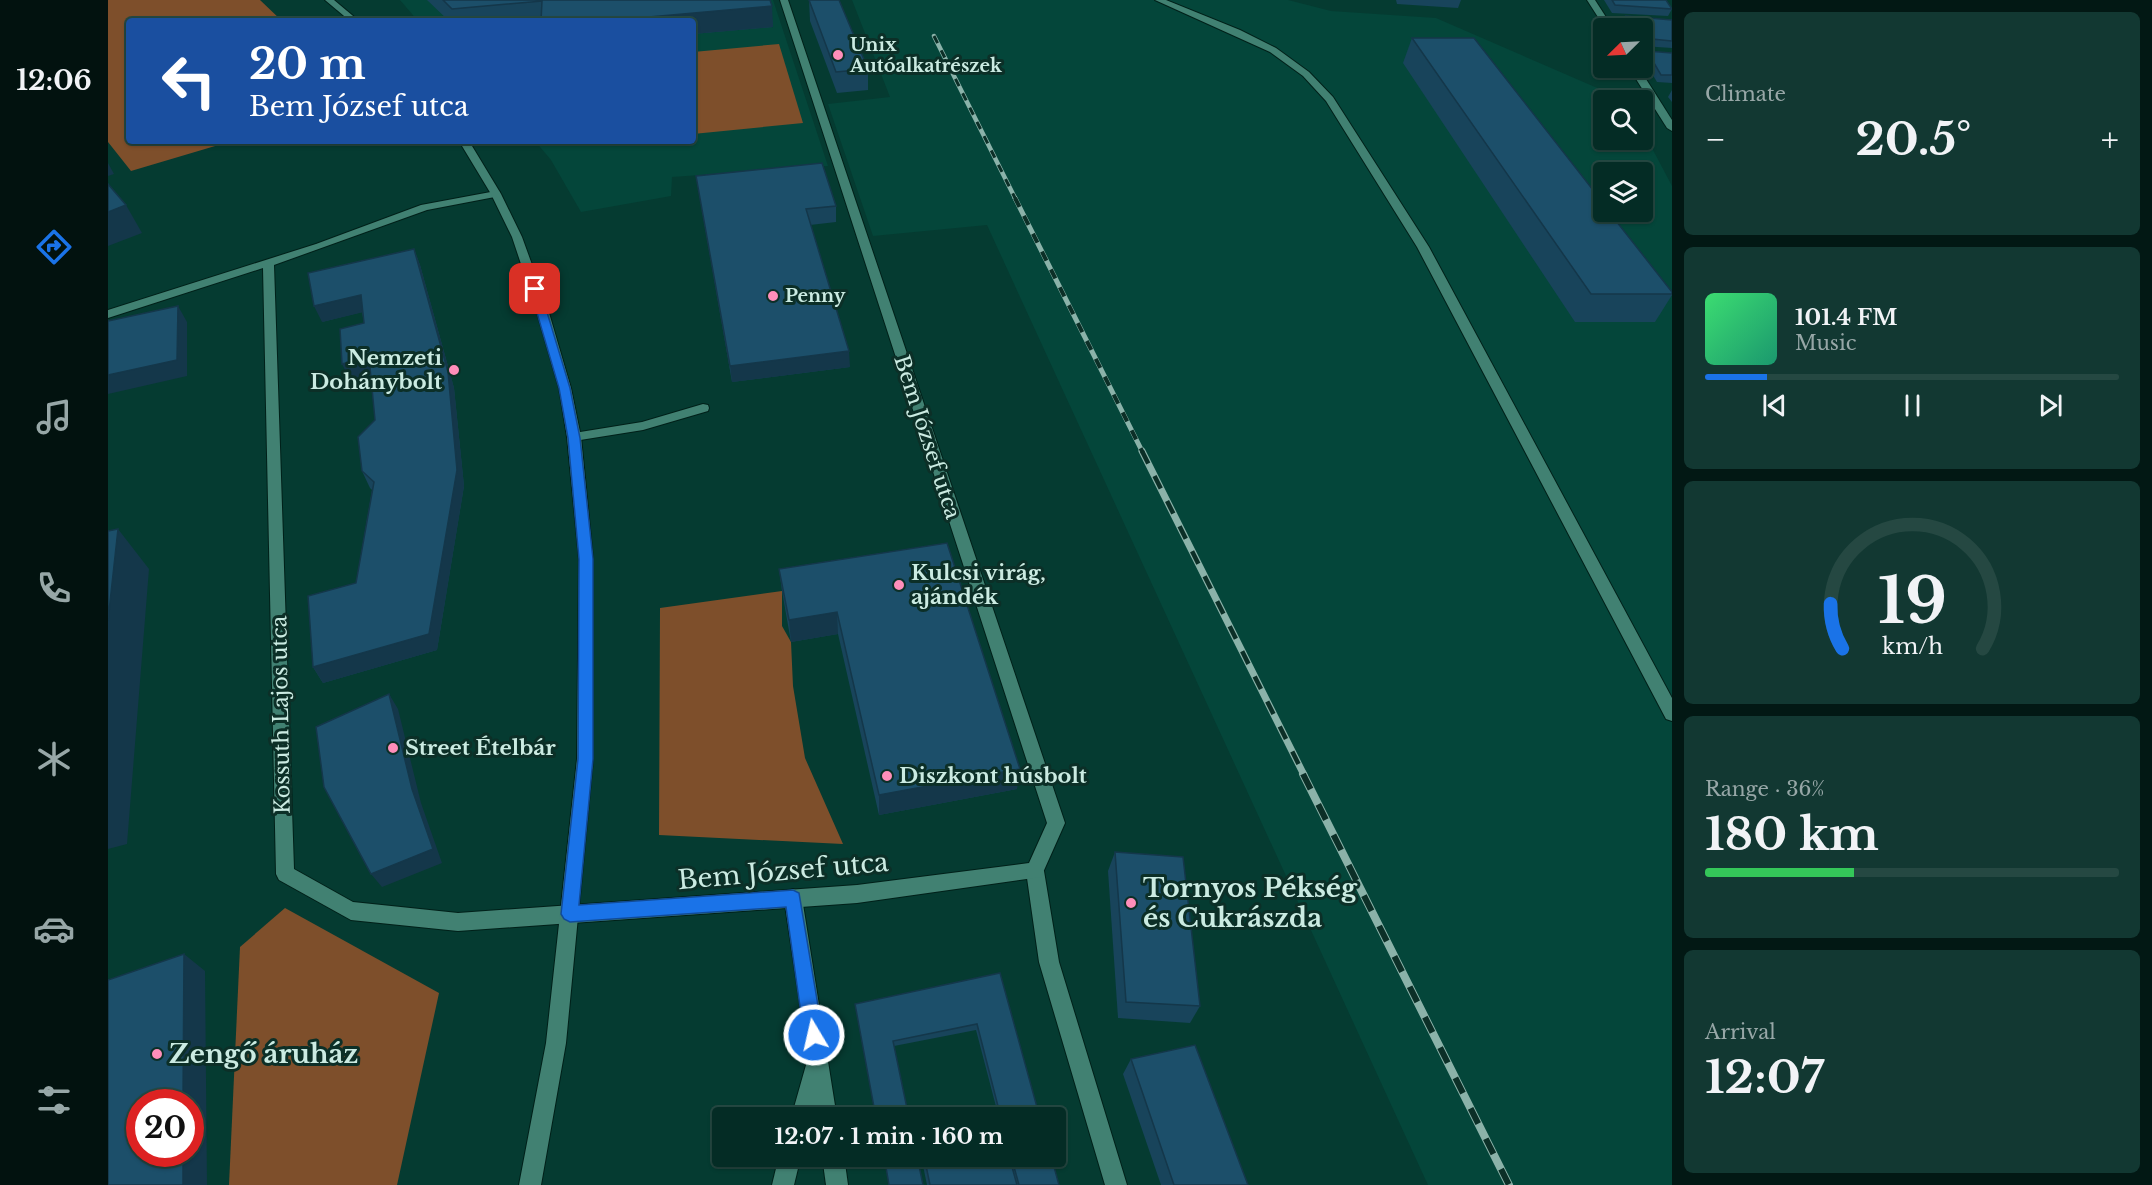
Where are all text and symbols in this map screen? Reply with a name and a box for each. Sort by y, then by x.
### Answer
north arrow [1593,18,1653,78]
map controls [1593,18,1653,222]
place label: Unix Autóalkatrészek [849,34,1003,77]
text: 20 m [249,38,366,90]
icon: left [150,42,228,120]
marker: Unix Autóalkatrészek [831,48,845,62]
text: 12:06 [16,64,92,97]
text: Climate [1705,82,1786,106]
text: Bem József utca [249,90,469,123]
button: search [1593,90,1653,150]
text: 20.5° [1855,111,1971,167]
text: − [1705,119,1726,160]
text: + [2101,119,2119,160]
button: layers [1593,162,1653,222]
icon: directions [33,226,75,268]
pin [509,263,560,314]
icon: arrive [518,272,551,305]
place label: Penny [785,285,846,307]
marker: Penny [766,289,780,303]
text: 101.4 FM [1795,304,1897,331]
text: Music [1795,331,1856,355]
place label: Nemzeti Dohánybolt [310,345,442,395]
street label: Bem József utca [888,352,966,523]
marker: Nemzeti Dohánybolt [447,363,461,377]
icon: previous [1758,389,1791,422]
icon: pause [1896,389,1929,422]
icon: next [2034,389,2067,422]
icon: music [33,396,75,438]
place label: Kulcsi virág, ajándék [911,560,1046,610]
text: 19 [1877,563,1947,641]
icon: phone [33,567,75,609]
marker: Kulcsi virág, ajándék [892,578,906,592]
street label: Kossuth Lajos utca [266,615,296,814]
text: km/h [1882,634,1943,661]
place label: Street Ételbár [405,735,556,761]
icon: climate [33,738,75,780]
marker: Street Ételbár [386,741,400,755]
place label: Diszkont húsbolt [899,763,1087,789]
marker: Diszkont húsbolt [880,769,894,783]
text: Range · 36% [1705,777,1825,801]
text: 180 km [1705,806,1879,862]
street label: Bem József utca [676,846,890,896]
place label: Tornyos Pékség és Cukrászda [1143,872,1358,934]
marker: Tornyos Pékség és Cukrászda [1124,896,1138,910]
icon: car [33,908,75,950]
position arrow [782,1003,846,1067]
text: Arrival [1705,1020,1776,1044]
place label: Zengő áruház [169,1038,358,1070]
marker: Zengő áruház [150,1047,164,1061]
text: 12:07 [1705,1049,1824,1105]
icon: filters [33,1079,75,1121]
speed limit sign: 20 [126,1089,204,1167]
text: 12:07 · 1 min · 160 m [775,1123,1003,1150]

